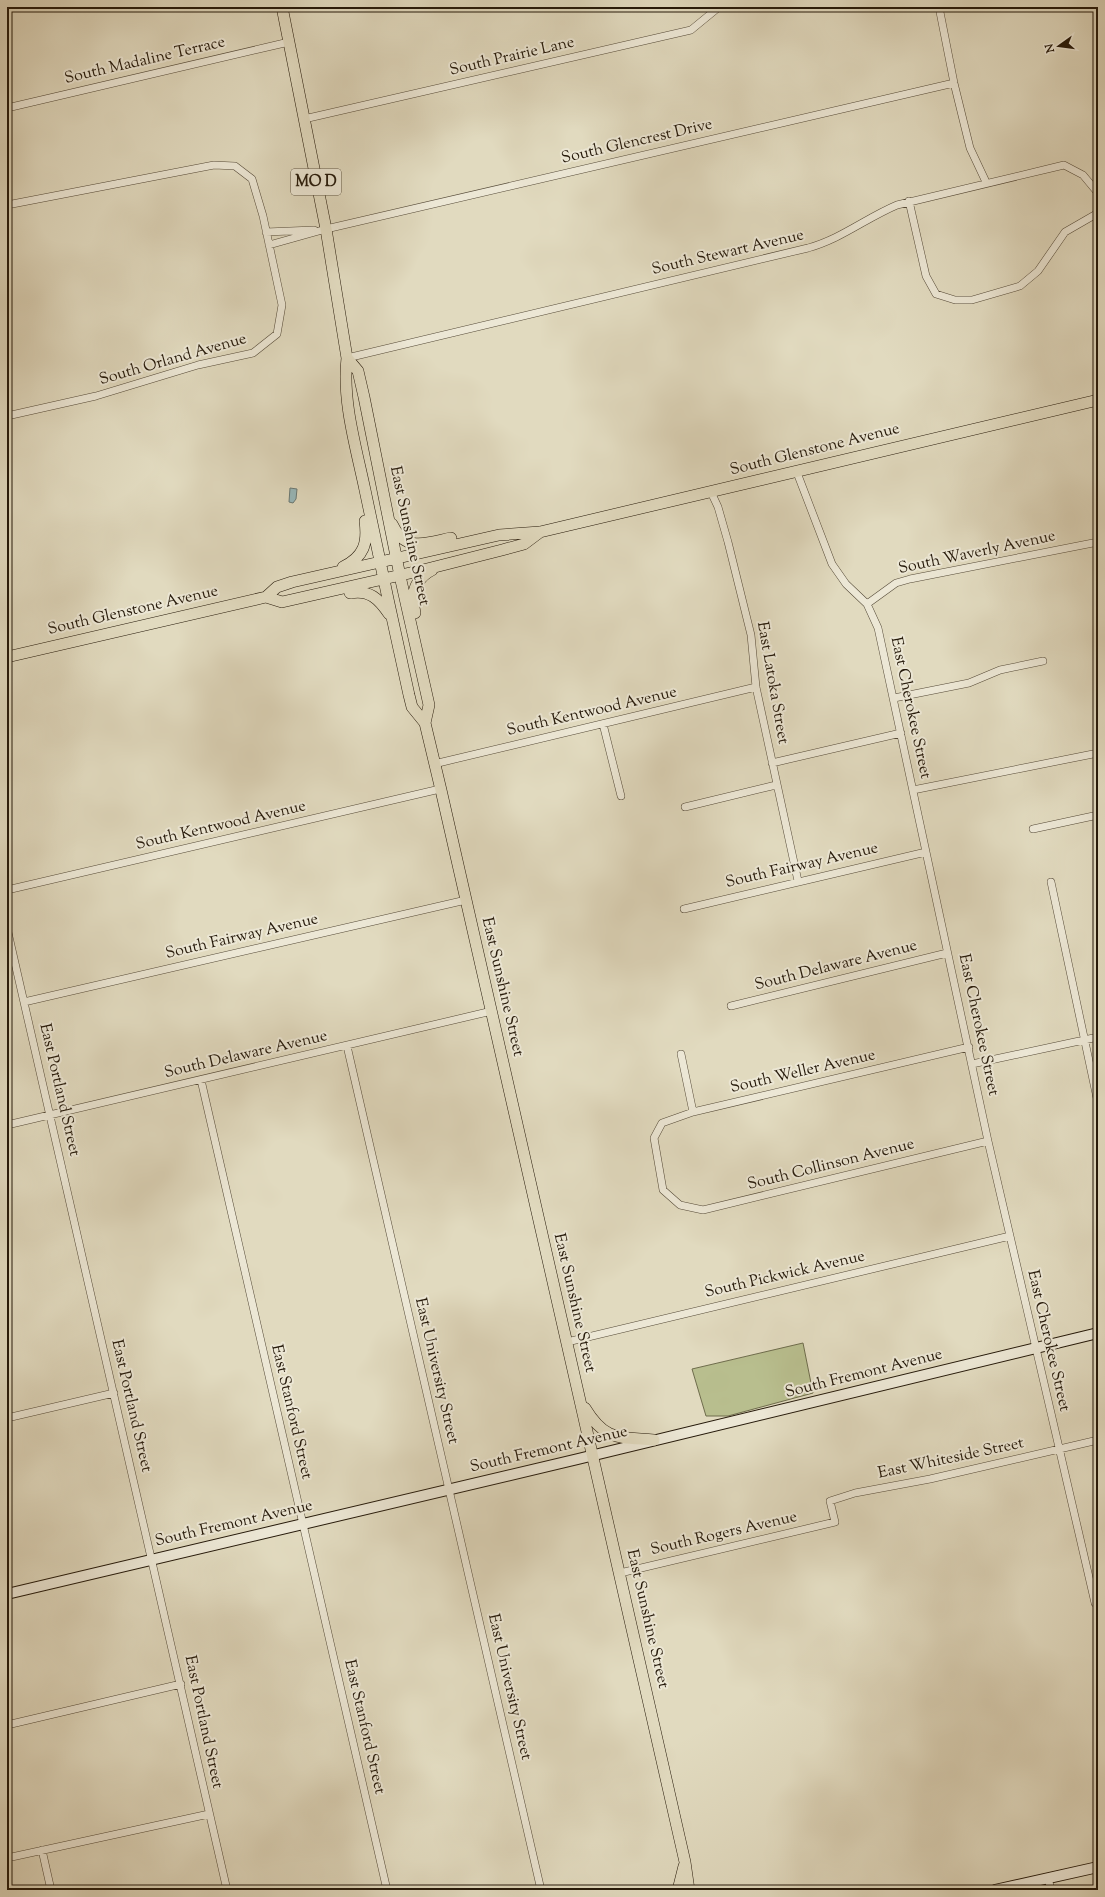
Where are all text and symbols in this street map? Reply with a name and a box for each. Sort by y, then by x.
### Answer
north arrow [1039,26,1079,66]
street label: South Madaline Terrace [62,31,228,91]
street label: South Prairie Lane [447,31,577,83]
text: N [1041,42,1059,55]
street label: South Glencrest Drive [559,113,715,171]
road number: MO D [291,169,341,195]
street label: South Stewart Avenue [650,224,806,282]
street label: South Orland Avenue [97,328,249,392]
street label: South Glenstone Avenue [728,418,902,482]
street label: East Sunshine Street [383,464,435,608]
street label: South Waverly Avenue [896,525,1058,581]
street label: South Glenstone Avenue [46,580,220,642]
street label: East Latoka Street [750,620,794,747]
street label: East Cherokee Street [884,635,936,782]
street label: South Kentwood Avenue [505,681,679,743]
street label: South Kentwood Avenue [134,795,308,857]
street label: South Fairway Avenue [723,837,881,895]
street label: South Fairway Avenue [163,908,321,966]
street label: East Sunshine Street [475,915,529,1059]
street label: South Delaware Avenue [752,935,920,997]
street label: East Cherokee Street [952,952,1004,1099]
street label: East Portland Street [33,1021,86,1159]
street label: South Delaware Avenue [162,1025,330,1085]
street label: South Weller Avenue [728,1044,878,1100]
street label: South Collinson Avenue [745,1133,917,1197]
street label: East Sunshine Street [547,1231,601,1375]
street label: South Pickwick Avenue [703,1245,867,1305]
street label: East Cherokee Street [1021,1268,1076,1415]
street label: East University Street [408,1296,464,1447]
street label: East Portland Street [105,1337,158,1475]
street label: East Stanford Street [264,1342,318,1482]
street label: South Fremont Avenue [783,1343,945,1405]
street label: South Fremont Avenue [468,1421,630,1479]
street label: East Whiteside Street [876,1432,1027,1486]
street label: South Fremont Avenue [153,1495,315,1553]
street label: South Rogers Avenue [648,1506,800,1562]
street label: East Sunshine Street [620,1547,674,1691]
street label: East University Street [481,1612,537,1763]
street label: East Portland Street [178,1653,228,1791]
street label: East Stanford Street [337,1657,391,1797]

